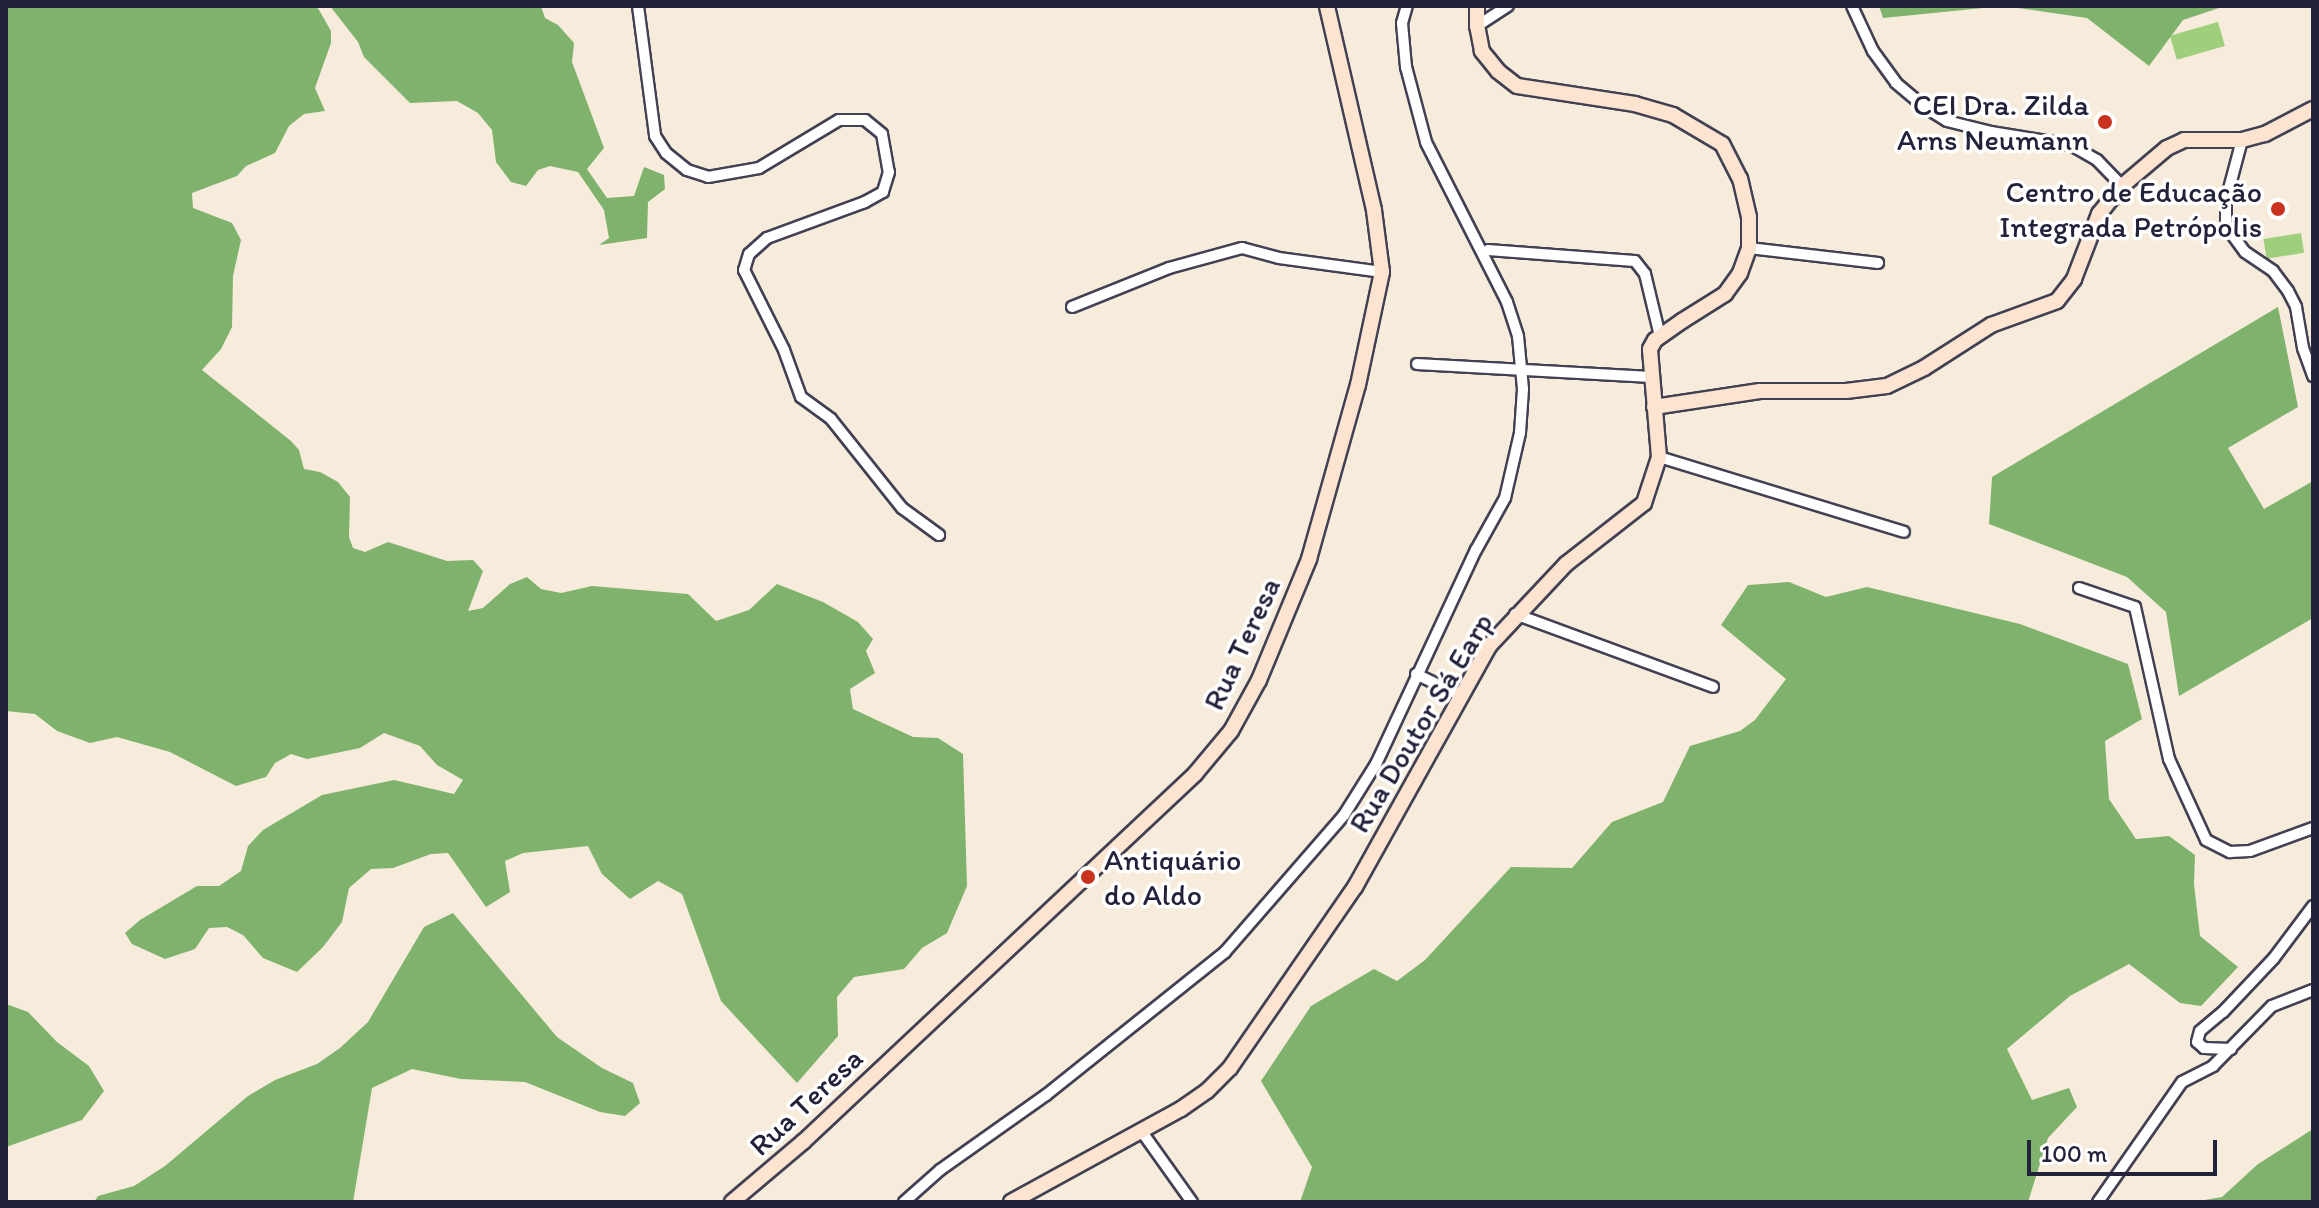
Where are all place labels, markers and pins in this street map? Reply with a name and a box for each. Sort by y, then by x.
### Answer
place label: CEI Dra. Zilda Arns Neumann [1897,87,2089,158]
marker: CEI Dra. Zilda Arns Neumann [2096,113,2114,131]
place label: Centro de Educação Integrada Petrópolis [1999,174,2262,244]
marker: Centro de Educação Integrada Petrópolis [2269,200,2287,218]
place label: Antiquário do Aldo [1104,842,1241,912]
marker: Antiquário do Aldo [1079,868,1097,886]

